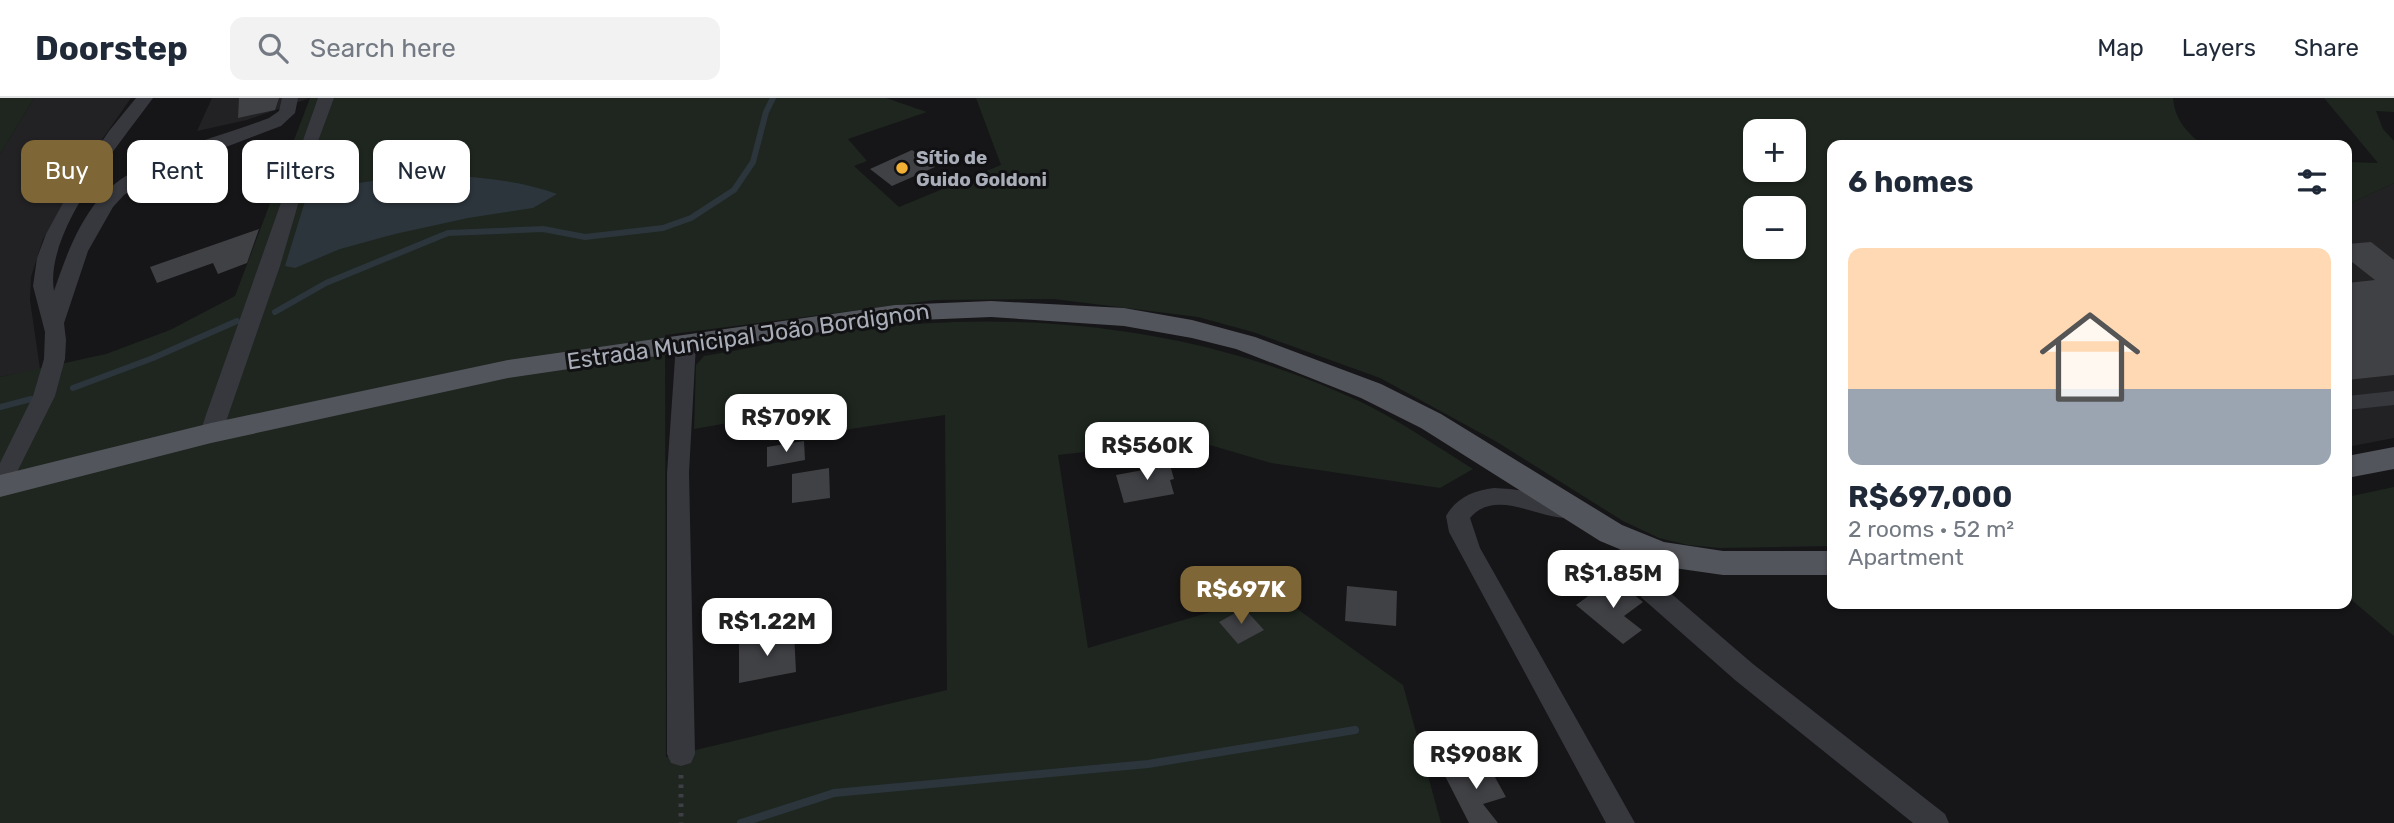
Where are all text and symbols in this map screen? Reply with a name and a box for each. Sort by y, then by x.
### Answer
search box [230,17,720,80]
text: Doorstep [35,29,188,68]
icon: search [254,29,292,67]
text: Search here [310,33,456,64]
text: Map [2097,34,2144,62]
text: Layers [2182,34,2256,62]
text: Share [2294,34,2359,62]
map controls [1743,119,1806,259]
button: + [1743,119,1806,182]
chip: Buy [21,140,113,203]
chip: Rent [127,140,228,203]
chip: Filters [242,140,359,203]
chip: New [373,140,470,203]
place label: Sítio de Guido Goldoni [916,146,1047,191]
marker: Sítio de Guido Goldoni [894,160,910,176]
icon: filters [2293,163,2331,201]
text: 6 homes [1848,164,1974,200]
button: − [1743,196,1806,259]
icon: home [2027,294,2153,420]
street label: Estrada Municipal João Bordignon [565,297,931,375]
pin: R$709K [729,394,843,454]
text: R$709K [741,403,831,431]
pin: R$560K [1090,422,1204,482]
text: R$560K [1101,431,1193,459]
text: R$697,000 [1848,479,2012,515]
text: 2 rooms · 52 m² [1848,515,2014,543]
text: Apartment [1848,543,1964,571]
pin: R$1.85M [1548,550,1678,610]
text: R$1.85M [1564,559,1662,587]
pin: R$697K [1184,566,1298,626]
text: R$697K [1196,575,1286,603]
pin: R$1.22M [702,598,832,658]
text: R$1.22M [718,607,816,635]
pin: R$908K [1419,732,1533,791]
text: R$908K [1430,740,1522,768]

